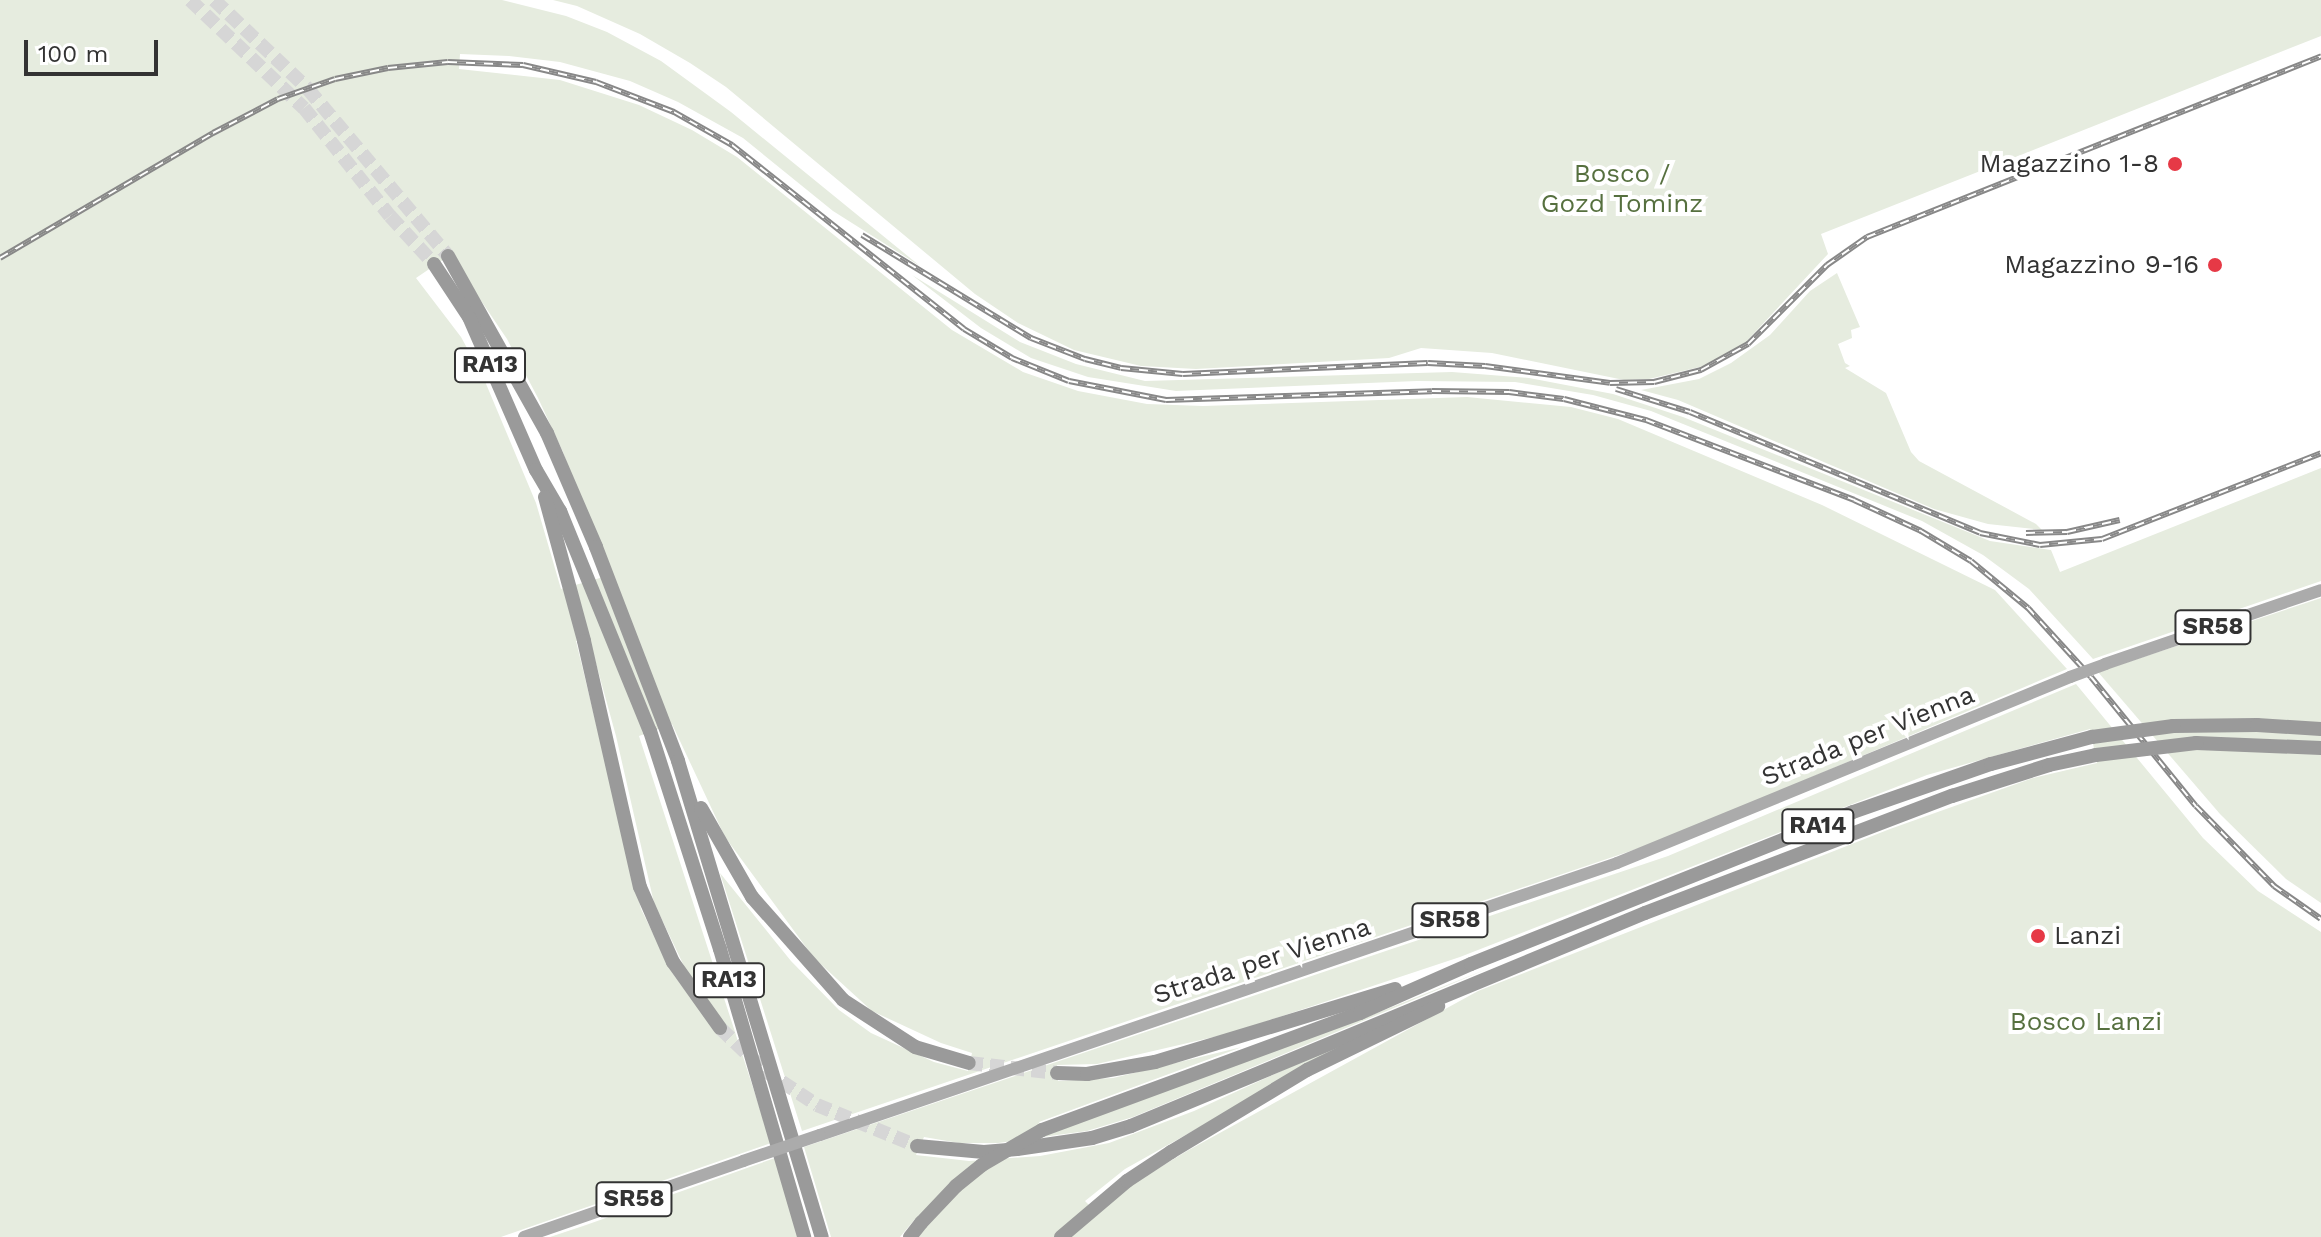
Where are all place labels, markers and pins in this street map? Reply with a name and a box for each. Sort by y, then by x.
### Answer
place label: Magazzino 1-8 [1979,148,2159,180]
marker: Magazzino 1-8 [2166,155,2184,173]
place label: Magazzino 9-16 [2004,249,2199,281]
marker: Magazzino 9-16 [2206,256,2224,274]
place label: Lanzi [2054,920,2121,952]
marker: Lanzi [2029,927,2047,945]

